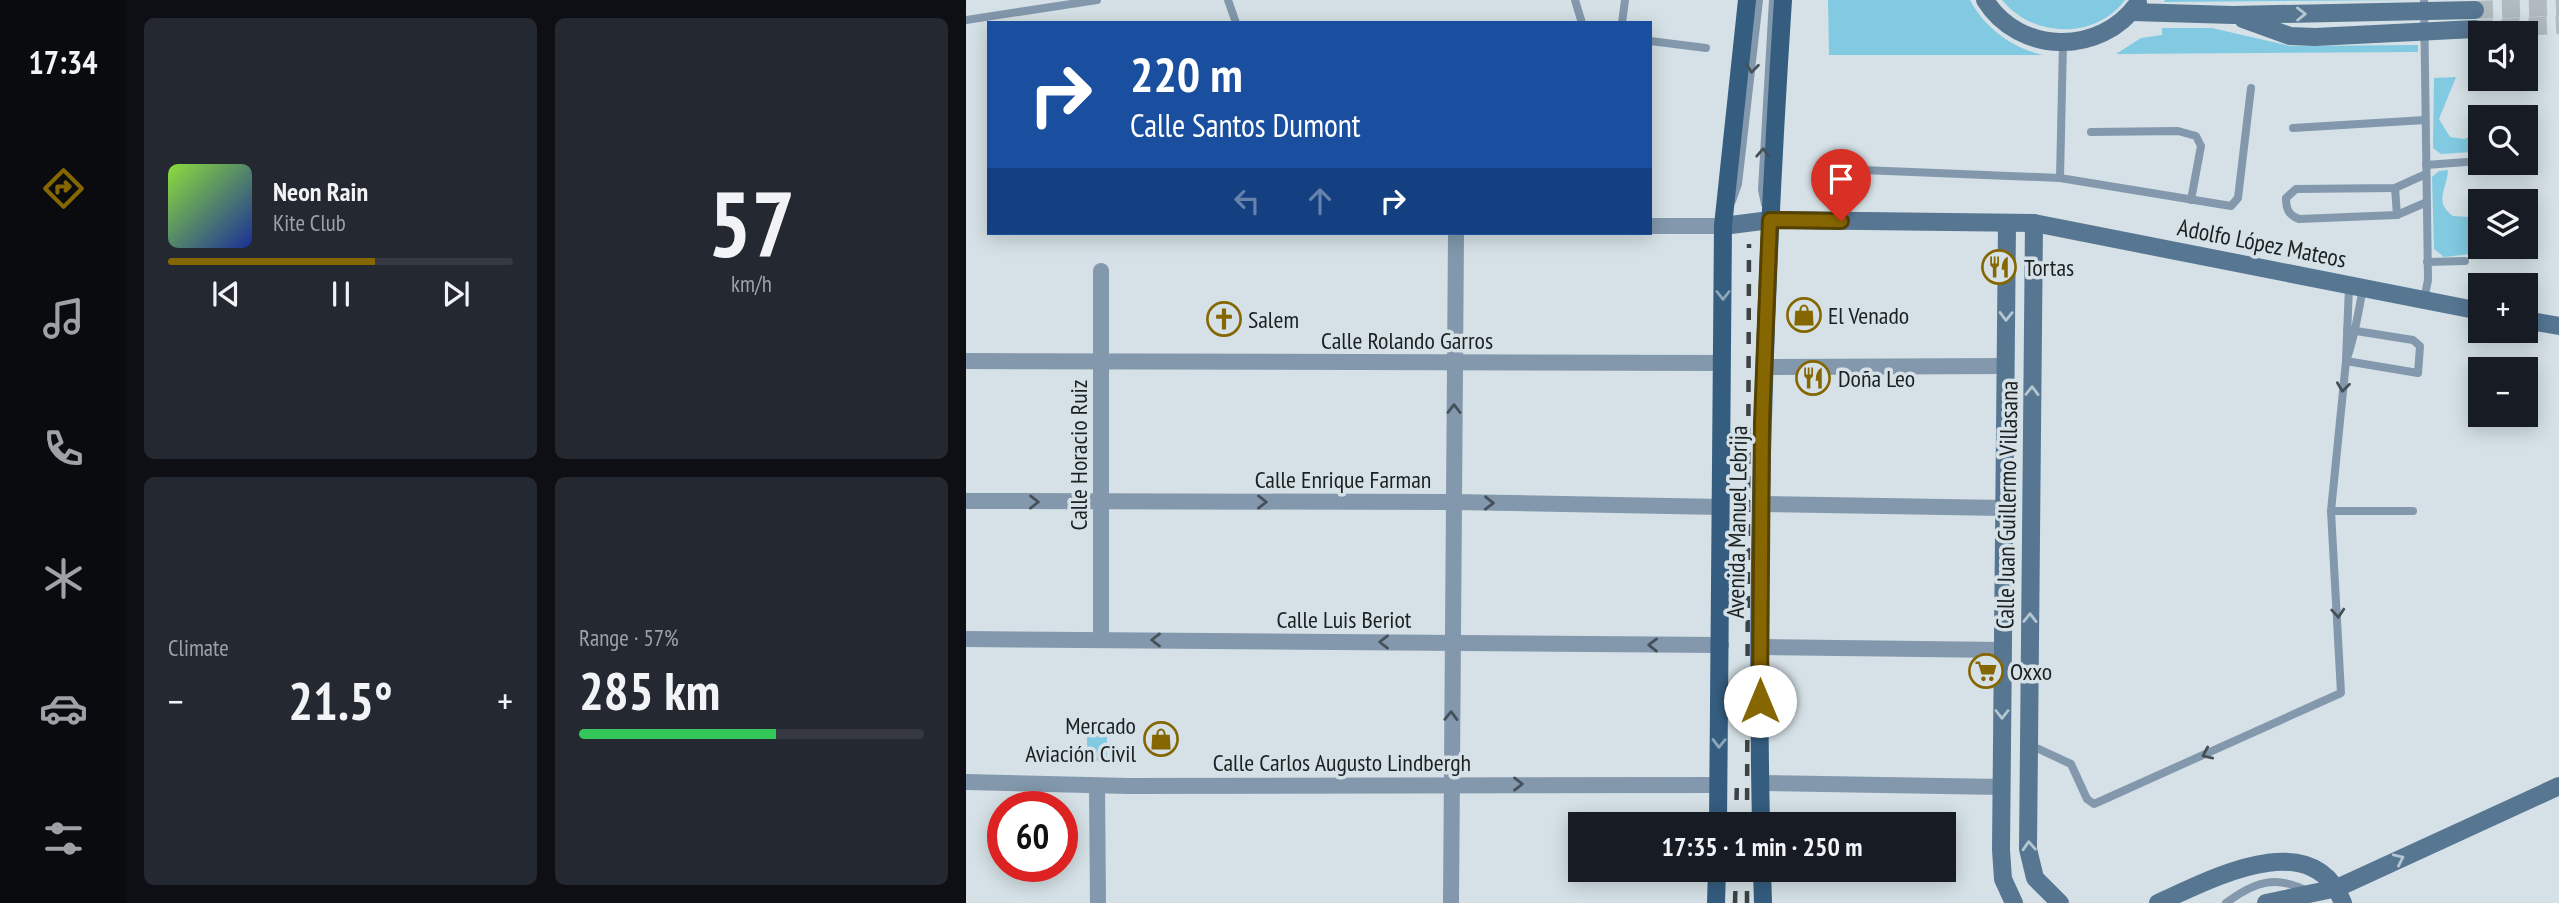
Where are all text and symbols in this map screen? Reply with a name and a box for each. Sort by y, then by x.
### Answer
one-way arrow [2296,6,2307,22]
map controls [2468,21,2538,427]
button: sound [2468,21,2538,91]
text: 17:34 [28,41,98,83]
text: 220 m [1130,42,1243,106]
icon: right [1015,49,1106,140]
one-way arrow [1744,62,1759,74]
text: Calle Santos Dumont [1130,104,1361,146]
button: search [2468,105,2538,175]
one-way arrow [1756,147,1771,158]
pin [1811,149,1871,221]
icon: arrive [1822,160,1860,198]
icon: directions [39,164,88,213]
text: 57 [708,164,795,282]
text: Neon Rain [273,175,368,208]
icon: left [1228,182,1266,220]
icon: ahead [1301,182,1339,220]
icon: right [1374,182,1412,220]
button: layers [2468,189,2538,259]
text: Kite Club [273,208,346,237]
street label: Adolfo López Mateos [2175,211,2349,275]
restaurant icon: Tortas [1980,248,2018,286]
place label: Tortas [2024,252,2074,283]
text: km/h [731,269,772,298]
button: + [2468,273,2538,343]
icon: previous [207,275,245,313]
icon: pause [322,275,360,313]
icon: next [437,275,475,313]
one-way arrow [1715,290,1731,300]
icon: music [39,294,88,343]
shop icon: El Venado [1785,296,1823,334]
church icon: Salem [1205,300,1243,338]
place label: El Venado [1828,300,1909,331]
place label: Salem [1248,304,1299,335]
one-way arrow [1998,310,2013,321]
street label: Calle Rolando Garros [1321,325,1493,356]
button: − [2468,357,2538,427]
restaurant icon: Doña Leo [1794,359,1832,397]
place label: Doña Leo [1838,363,1915,394]
street label: Calle Horacio Ruiz [1063,380,1094,530]
street label: Calle Juan Guillermo Villasana [1989,381,2025,629]
one-way arrow [2335,381,2350,393]
one-way arrow [2024,385,2040,396]
one-way arrow [1446,404,1462,414]
icon: phone [39,424,88,473]
street label: Avenida Manuel Lebrija [1720,425,1754,619]
street label: Calle Enrique Farman [1255,464,1431,495]
one-way arrow [1029,494,1040,509]
one-way arrow [1257,494,1267,510]
one-way arrow [1484,495,1495,511]
icon: climate [39,554,88,603]
street label: Calle Luis Beriot [1277,604,1412,635]
one-way arrow [2330,608,2345,619]
one-way arrow [2022,613,2038,623]
text: Range · 57% [579,623,679,652]
one-way arrow [1151,632,1161,648]
text: Climate [168,633,229,662]
one-way arrow [1378,634,1389,650]
one-way arrow [1647,637,1657,653]
supermarket icon: Oxxo [1967,652,2005,690]
place label: Oxxo [2010,656,2052,687]
text: 285 km [579,657,720,724]
position arrow [1723,664,1797,738]
text: 21.5° [288,667,393,734]
text: − [168,676,184,725]
text: + [497,676,513,725]
icon: car [39,684,88,733]
place label: Mercado Aviación Civil [1025,710,1136,769]
one-way arrow [1443,710,1459,720]
one-way arrow [1994,710,2010,720]
shop icon: Mercado Aviación Civil [1142,720,1180,758]
one-way arrow [1712,737,1727,748]
one-way arrow [2202,746,2215,760]
street label: Calle Carlos Augusto Lindbergh [1213,747,1471,778]
one-way arrow [1513,776,1524,792]
speed limit sign: 60 [987,791,1078,882]
icon: filters [39,814,88,863]
text: 17:35 · 1 min · 250 m [1662,830,1862,863]
one-way arrow [2021,840,2036,851]
one-way arrow [2392,854,2404,868]

